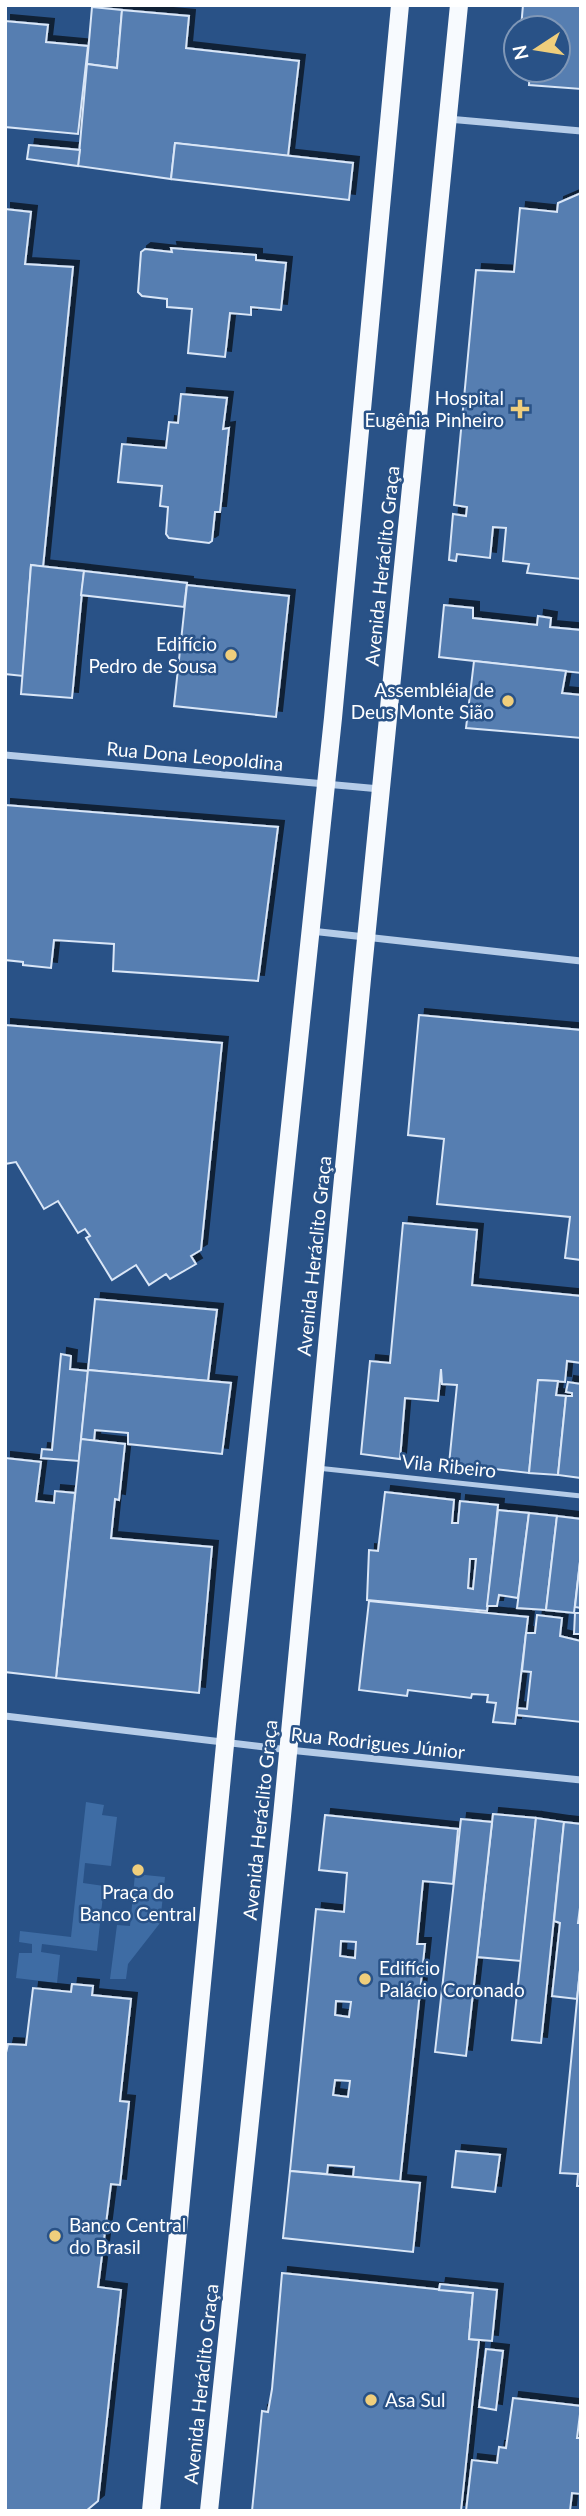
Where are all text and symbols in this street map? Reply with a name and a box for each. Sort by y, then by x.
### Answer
north arrow [502,14,572,84]
text: N [507,43,533,62]
place label: Hospital Eugênia Pinheiro [365,386,504,431]
marker: Hospital Eugênia Pinheiro [510,399,530,419]
street label: Avenida Heráclito Graça [360,465,403,667]
place label: Edifício Pedro de Sousa [88,632,217,677]
marker: Edifício Pedro de Sousa [223,647,239,663]
place label: Assembléia de Deus Monte Sião [351,678,494,723]
marker: Assembléia de Deus Monte Sião [500,693,516,709]
street label: Rua Dona Leopoldina [106,736,284,775]
street label: Avenida Heráclito Graça [292,1155,335,1357]
street label: Vila Ribeiro [401,1449,498,1482]
street label: Avenida Heráclito Graça [238,1719,281,1921]
street label: Rua Rodrigues Júnior [290,1722,466,1763]
marker: Praça do Banco Central [130,1862,146,1878]
place label: Praça do Banco Central [79,1880,197,1925]
place label: Edifício Palácio Coronado [379,1956,525,2001]
marker: Edifício Palácio Coronado [357,1971,373,1987]
place label: Banco Central do Brasil [69,2213,186,2258]
marker: Banco Central do Brasil [47,2228,63,2244]
street label: Avenida Heráclito Graça [179,2283,222,2485]
place label: Asa Sul [385,2388,446,2411]
marker: Asa Sul [363,2392,379,2408]

